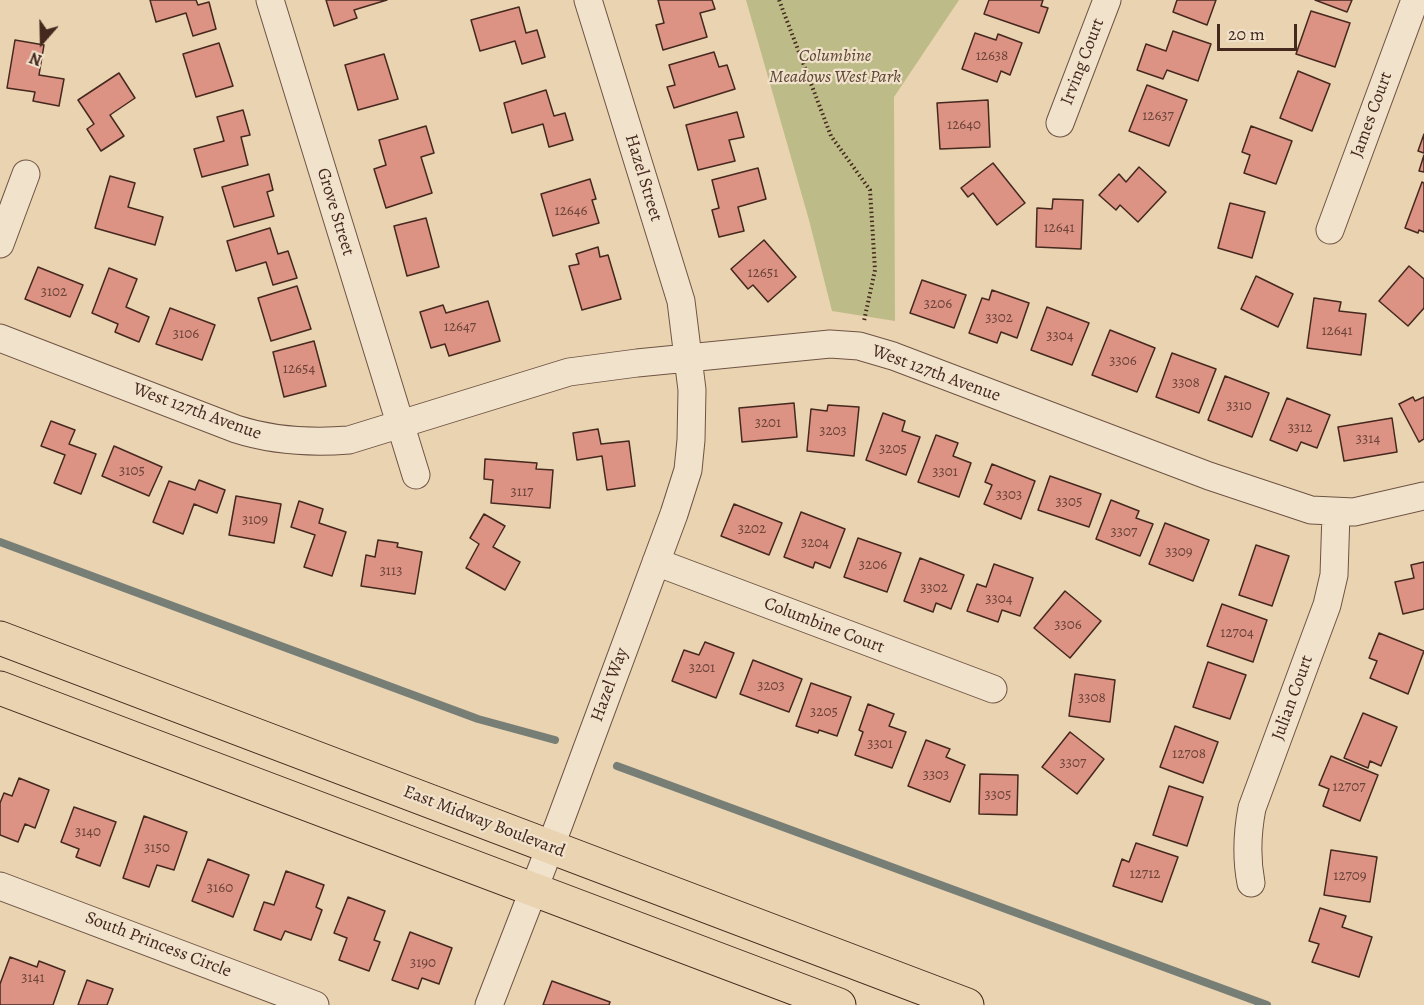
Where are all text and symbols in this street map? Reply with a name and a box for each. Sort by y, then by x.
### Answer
north arrow [12,12,72,72]
scale bar [1220,12,1300,50]
street label: Irving Court [1057,15,1109,109]
text: 20 m [1228,22,1265,46]
park label: Columbine Meadows West Park [769,46,901,88]
text: N [27,47,45,71]
house number: 12638 [976,47,1008,65]
street label: James Court [1346,69,1398,161]
house number: 12637 [1142,107,1174,125]
house number: 12640 [947,116,981,134]
street label: Hazel Street [619,132,667,224]
street label: Grove Street [311,165,359,259]
house number: 12646 [555,202,587,220]
house number: 12641 [1043,219,1075,237]
house number: 12651 [748,264,778,282]
house number: 3102 [41,283,67,301]
house number: 3206 [924,295,952,313]
house number: 3302 [985,309,1013,327]
house number: 12647 [444,318,476,336]
house number: 12641 [1321,322,1353,340]
house number: 3106 [173,325,199,343]
house number: 3304 [1046,327,1074,345]
street label: West 127th Avenue [869,341,1003,407]
house number: 3306 [1109,352,1137,370]
house number: 12654 [283,360,315,378]
house number: 3308 [1172,374,1200,392]
street label: West 127th Avenue [130,379,264,445]
house number: 3310 [1226,397,1252,415]
house number: 3201 [755,414,781,432]
house number: 3312 [1288,419,1312,437]
house number: 3203 [819,422,847,440]
house number: 3314 [1356,430,1380,448]
house number: 3205 [879,440,907,458]
house number: 3105 [119,462,145,480]
house number: 3301 [932,463,958,481]
house number: 3117 [511,483,533,501]
house number: 3303 [996,486,1022,504]
house number: 3305 [1056,493,1082,511]
house number: 3109 [242,511,268,529]
house number: 3202 [738,520,766,538]
house number: 3307 [1111,523,1137,541]
house number: 3204 [801,534,829,552]
house number: 3309 [1165,543,1193,561]
house number: 3206 [859,556,887,574]
house number: 3113 [380,562,402,580]
house number: 3302 [920,579,948,597]
house number: 3304 [985,590,1013,608]
street label: Columbine Court [761,593,887,659]
house number: 3306 [1054,616,1082,634]
house number: 12704 [1220,624,1254,642]
street label: Hazel Way [587,645,633,725]
street label: Julian Court [1268,653,1318,743]
house number: 3201 [689,659,715,677]
house number: 3203 [757,677,785,695]
house number: 3308 [1078,689,1106,707]
house number: 3205 [810,703,838,721]
house number: 3301 [867,735,893,753]
house number: 12708 [1172,745,1206,763]
house number: 3307 [1060,754,1086,772]
house number: 3303 [923,766,949,784]
house number: 12707 [1333,778,1365,796]
street label: East Midway Boulevard [400,781,568,863]
house number: 3305 [985,786,1011,804]
house number: 3140 [75,823,101,841]
house number: 3150 [144,839,170,857]
house number: 12712 [1130,865,1160,883]
house number: 12709 [1333,867,1367,885]
house number: 3160 [207,879,233,897]
street label: South Princess Circle [82,907,234,983]
house number: 3190 [410,954,436,972]
house number: 3141 [21,969,45,987]

